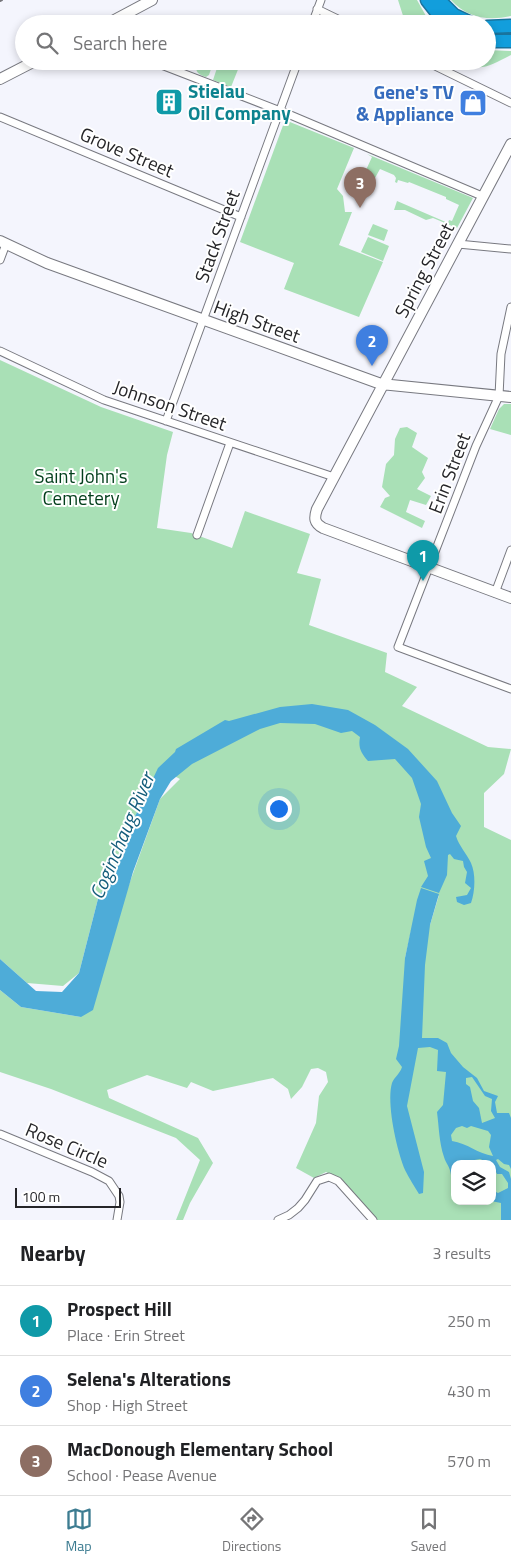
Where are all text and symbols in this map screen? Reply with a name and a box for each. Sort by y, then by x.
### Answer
search box [15,15,496,70]
text: Search here [73,28,167,57]
icon: search [33,29,61,57]
place label: Stielau Oil Company [188,76,291,127]
place label: Gene's TV & Appliance [356,77,455,128]
building icon: Stielau Oil Company [154,87,184,117]
shop icon: Gene's TV & Appliance [458,88,488,118]
street label: Grove Street [76,119,179,184]
pin: 3 [344,167,376,208]
street label: Stack Street [186,185,247,286]
street label: Spring Street [386,217,461,323]
street label: High Street [210,291,305,350]
pin: 2 [356,325,388,366]
street label: Johnson Street [110,372,231,438]
street label: Erin Street [420,428,477,518]
park label: Saint John's Cemetery [34,461,128,512]
pin: 1 [407,540,439,581]
water label: Coginchaug River [81,765,163,904]
your location [266,796,292,822]
street label: Rose Circle [21,1114,113,1175]
map controls [451,1160,496,1205]
button: layers [451,1160,496,1205]
scale bar [15,1185,121,1208]
text: 100 m [22,1186,60,1207]
text: Nearby [20,1237,85,1269]
text: 3 results [432,1241,491,1265]
text: Prospect Hill [67,1294,172,1323]
text: 1 [32,1309,40,1333]
text: 250 m [447,1309,491,1333]
text: Place · Erin Street [67,1323,185,1347]
text: Selena's Alterations [67,1364,231,1393]
text: 2 [32,1379,40,1403]
text: 430 m [447,1379,491,1403]
text: Shop · High Street [67,1393,188,1417]
text: MacDonough Elementary School [67,1434,333,1463]
text: 3 [32,1449,40,1473]
text: 570 m [447,1449,491,1473]
text: School · Pease Avenue [67,1463,217,1487]
tab: Map [65,1505,93,1556]
tab: Directions [222,1505,281,1556]
tab: Saved [411,1505,446,1556]

